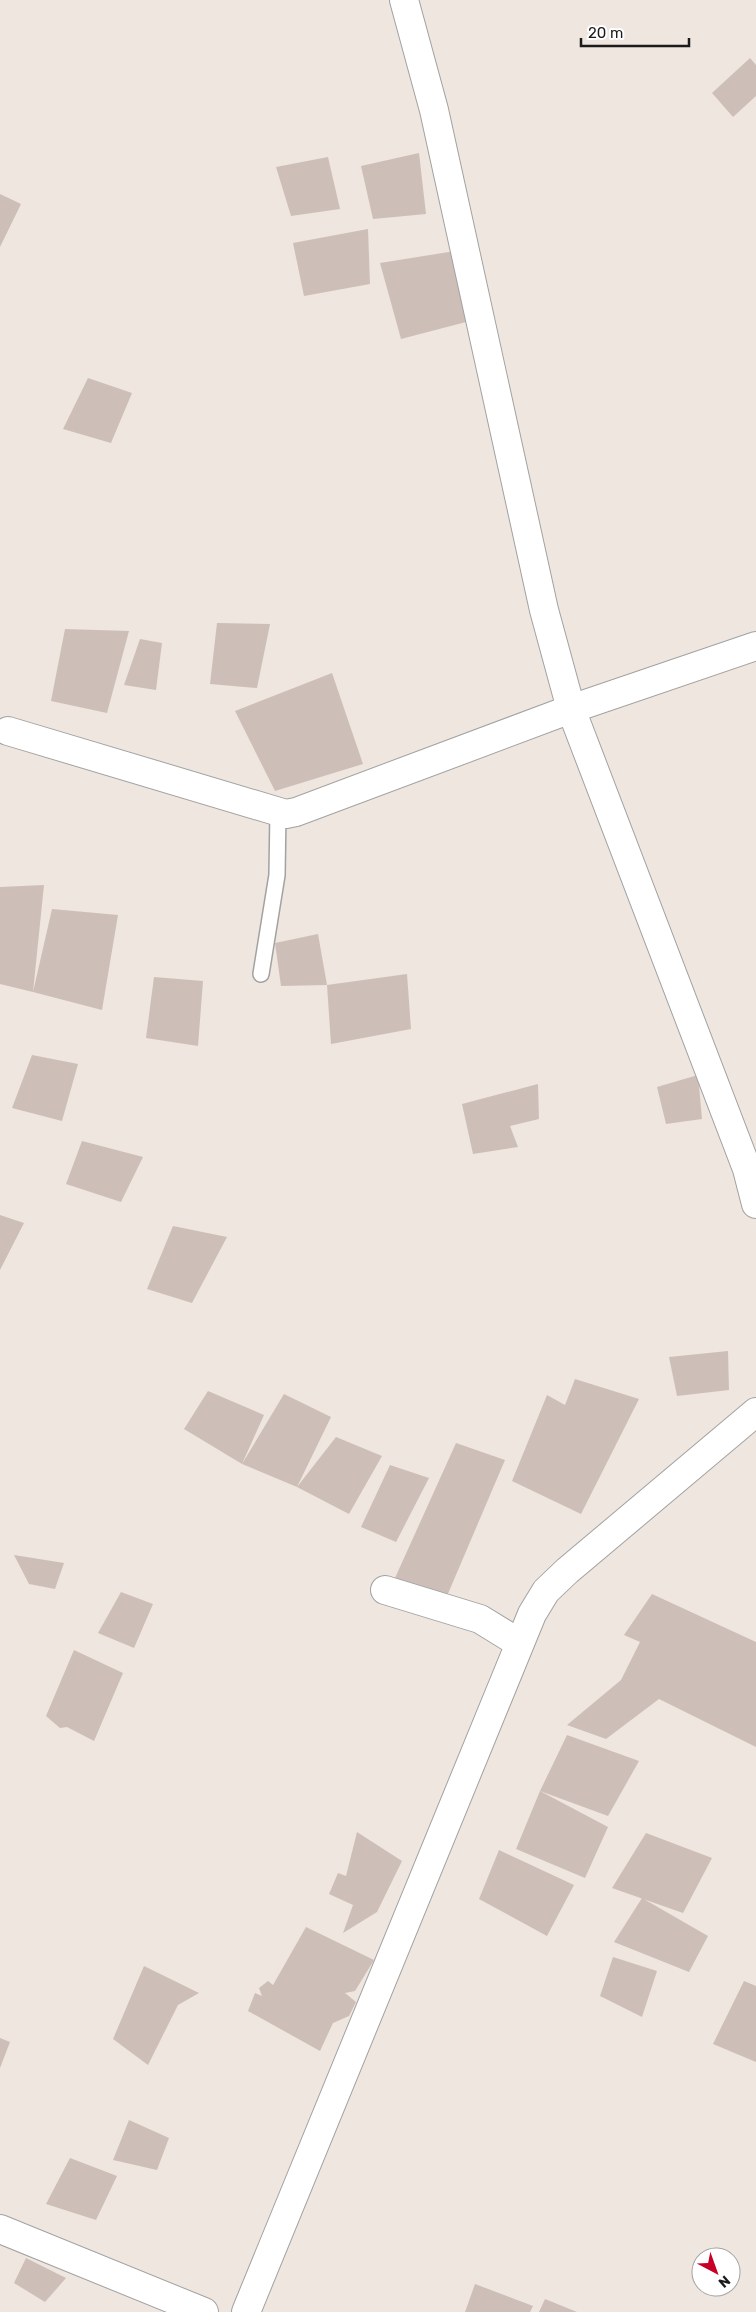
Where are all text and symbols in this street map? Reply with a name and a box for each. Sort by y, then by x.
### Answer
scale bar [581,15,688,47]
text: 20 m [588,24,623,42]
north arrow [691,2247,741,2297]
text: N [715,2272,734,2291]

